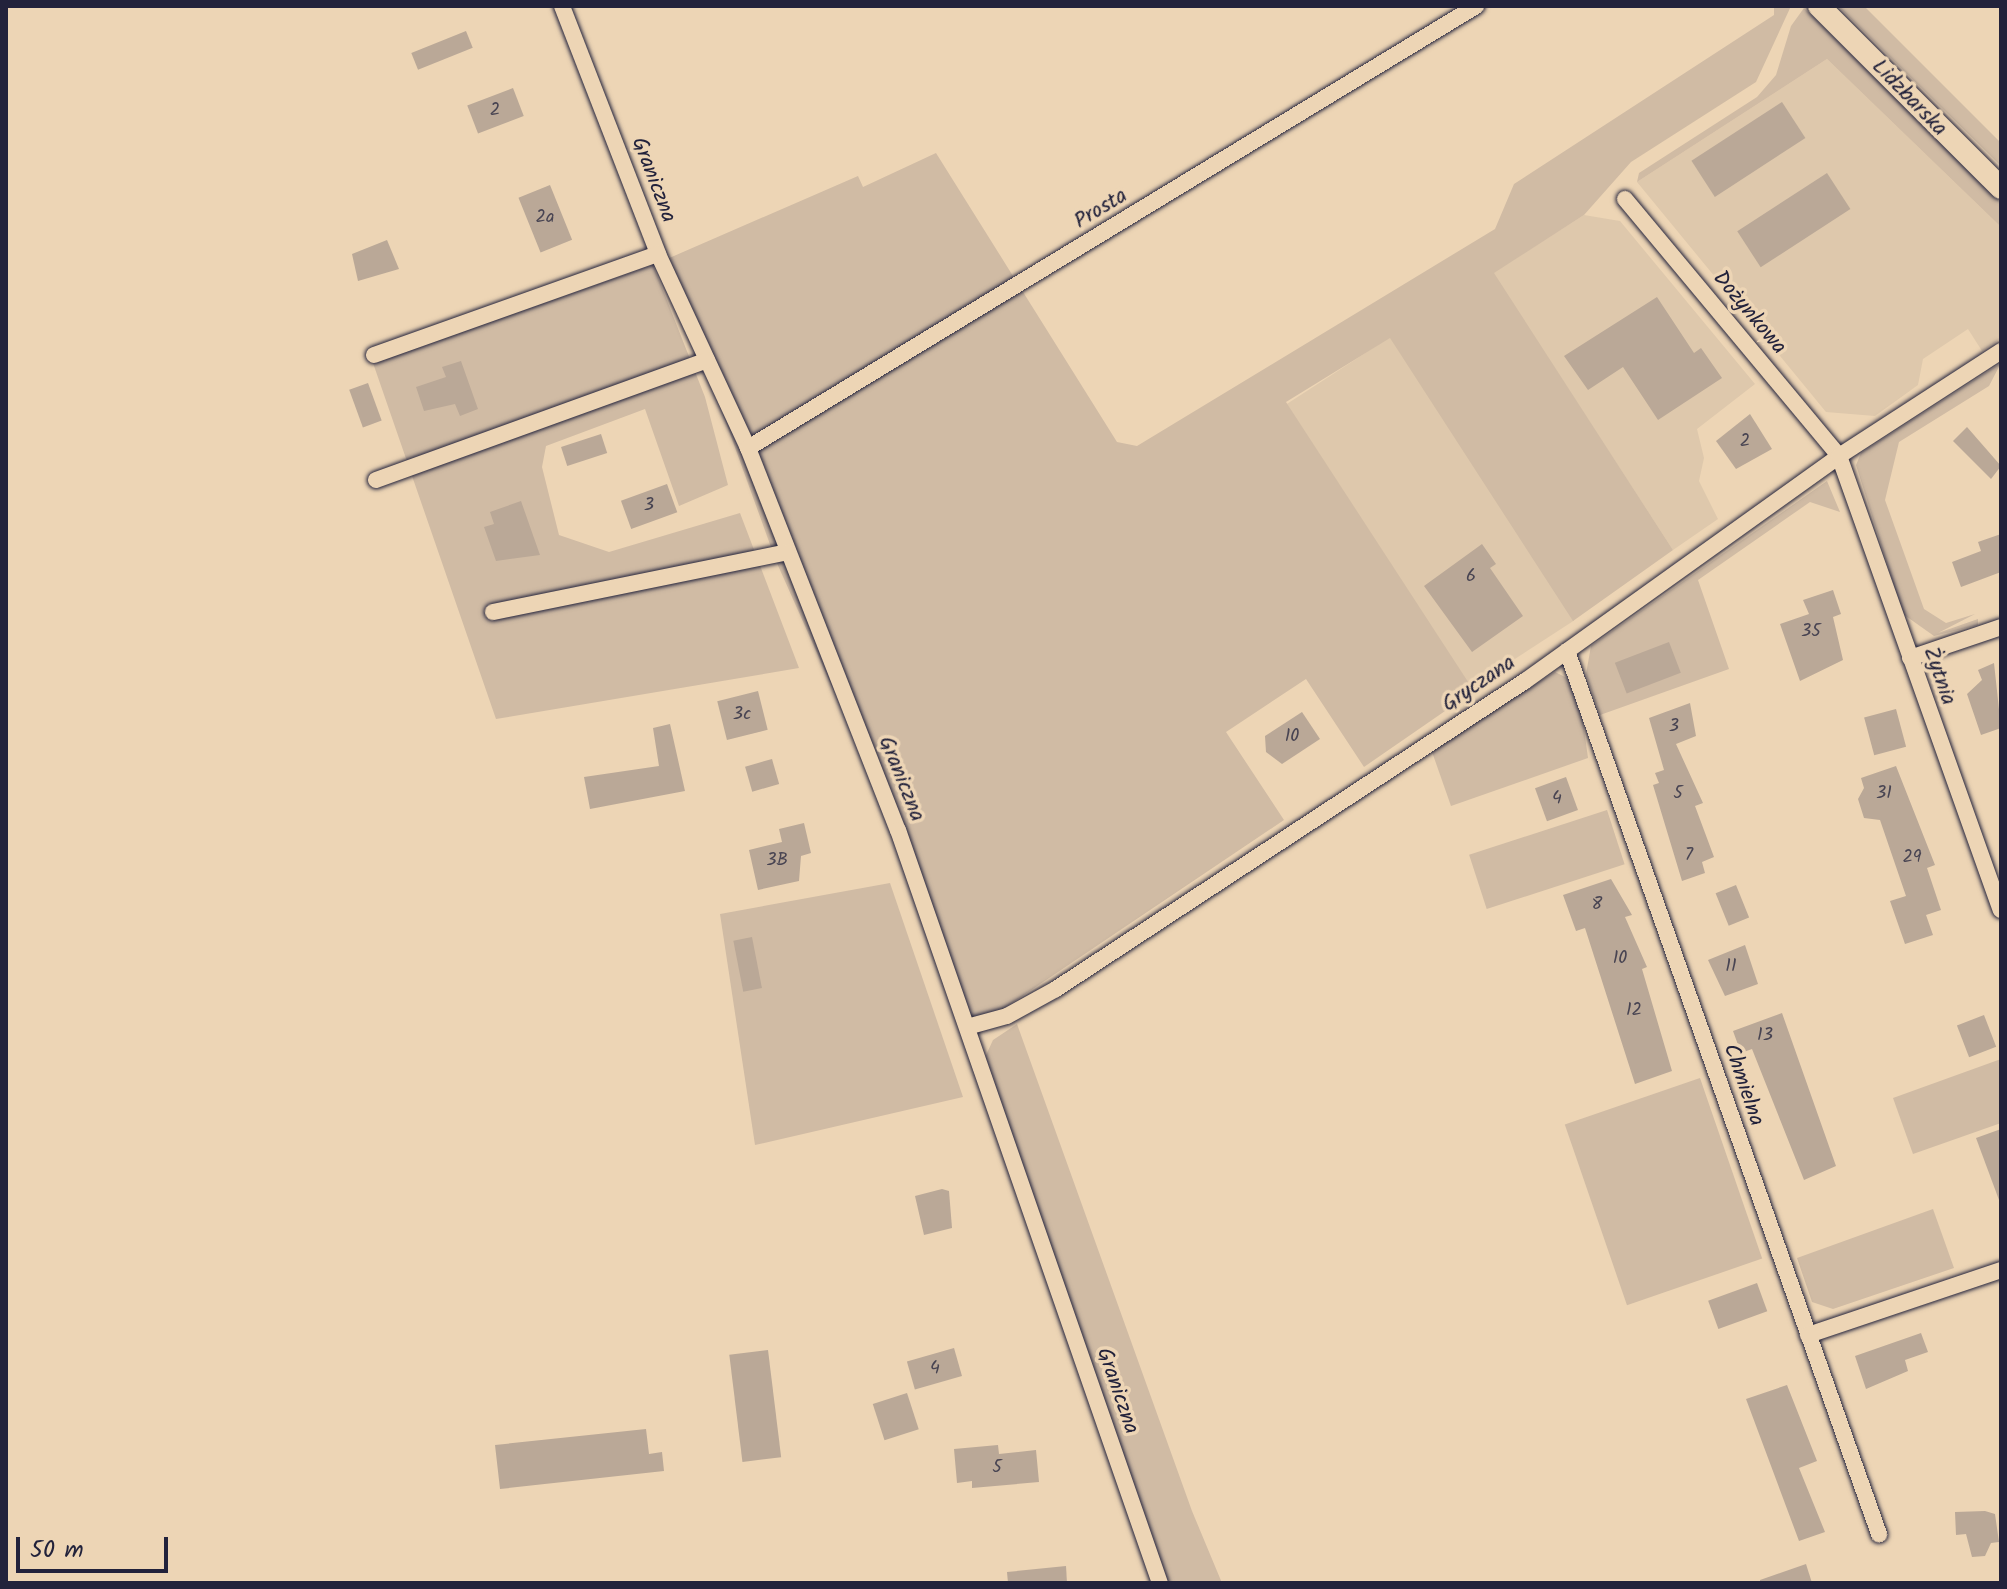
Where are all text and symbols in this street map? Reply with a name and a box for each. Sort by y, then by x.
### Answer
street label: Lidzbarska [1866,54,1952,142]
house number: 2 [490,100,500,122]
street label: Graniczna [625,133,681,227]
street label: Prosta [1070,183,1132,235]
house number: 2a [536,207,554,229]
street label: Dożynkowa [1706,266,1792,360]
house number: 2 [1740,431,1750,453]
house number: 3 [644,495,654,517]
house number: 6 [1466,566,1476,588]
house number: 35 [1801,621,1821,643]
street label: Żytnia [1917,643,1961,709]
street label: Gryczana [1437,650,1521,718]
house number: 3c [733,704,751,726]
house number: 3 [1669,716,1679,738]
house number: 10 [1285,726,1299,748]
street label: Graniczna [872,733,930,825]
house number: 5 [1673,783,1683,805]
house number: 31 [1876,783,1892,805]
house number: 4 [1552,788,1562,810]
house number: 7 [1685,845,1693,867]
house number: 29 [1902,847,1922,869]
house number: 3B [766,850,788,872]
house number: 8 [1592,894,1602,916]
house number: 10 [1613,948,1627,970]
house number: 11 [1725,956,1737,978]
house number: 12 [1626,1000,1642,1022]
house number: 13 [1757,1025,1773,1047]
street label: Chmielna [1717,1040,1769,1130]
street label: Graniczna [1090,1344,1144,1438]
house number: 4 [930,1358,940,1380]
house number: 5 [992,1457,1002,1479]
scale bar [20,1521,172,1571]
text: 50 m [30,1531,84,1570]

